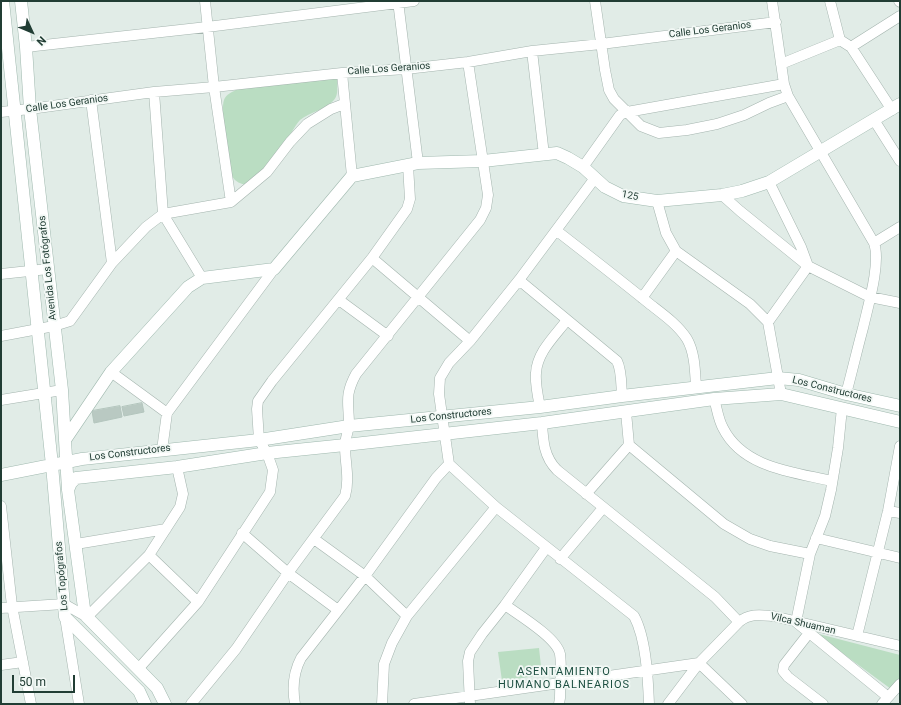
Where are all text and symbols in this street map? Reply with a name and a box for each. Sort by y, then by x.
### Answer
north arrow [12,12,52,52]
street label: Calle Los Geranios [668,19,752,41]
text: N [34,33,48,48]
street label: Calle Los Geranios [347,60,431,78]
street label: Calle Los Geranios [25,92,109,116]
street label: 125 [621,189,639,203]
street label: Avenida Los Fotógrafos [37,215,59,321]
street label: Los Constructores [791,374,873,406]
street label: Los Constructores [410,406,492,426]
street label: Los Constructores [89,442,171,464]
street label: Los Topógrafos [53,541,71,611]
street label: Vilca Shuaman [769,611,837,637]
district label: ASENTAMIENTO HUMANO BALNEARIOS [498,665,630,691]
scale bar [14,667,77,693]
text: 50 m [19,675,46,689]

